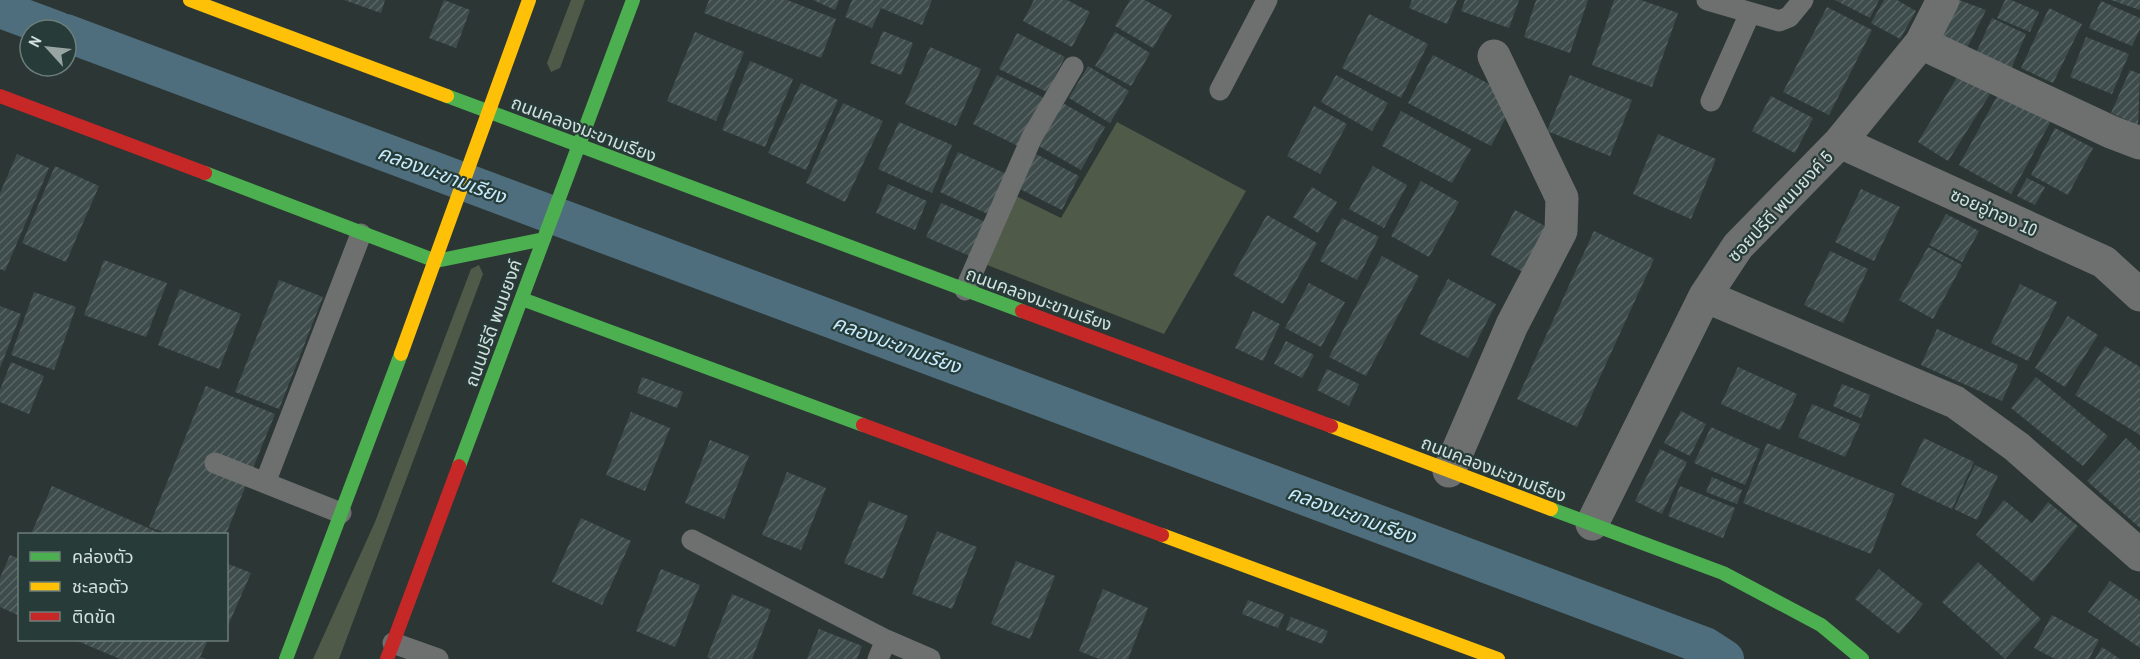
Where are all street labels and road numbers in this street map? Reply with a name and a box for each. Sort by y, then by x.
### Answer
street label: ถนนคลองมะขามเรียง [508,90,660,168]
street label: ซอยปรีดี พนมยงค์ 5 [1722,145,1838,267]
street label: ซอยอู่ทอง 10 [1947,182,2041,242]
street label: ถนนปรีดี พนมยงค์ [458,256,528,390]
street label: ถนนคลองมะขามเรียง [962,261,1116,337]
street label: ถนนคลองมะขามเรียง [1418,430,1570,508]

